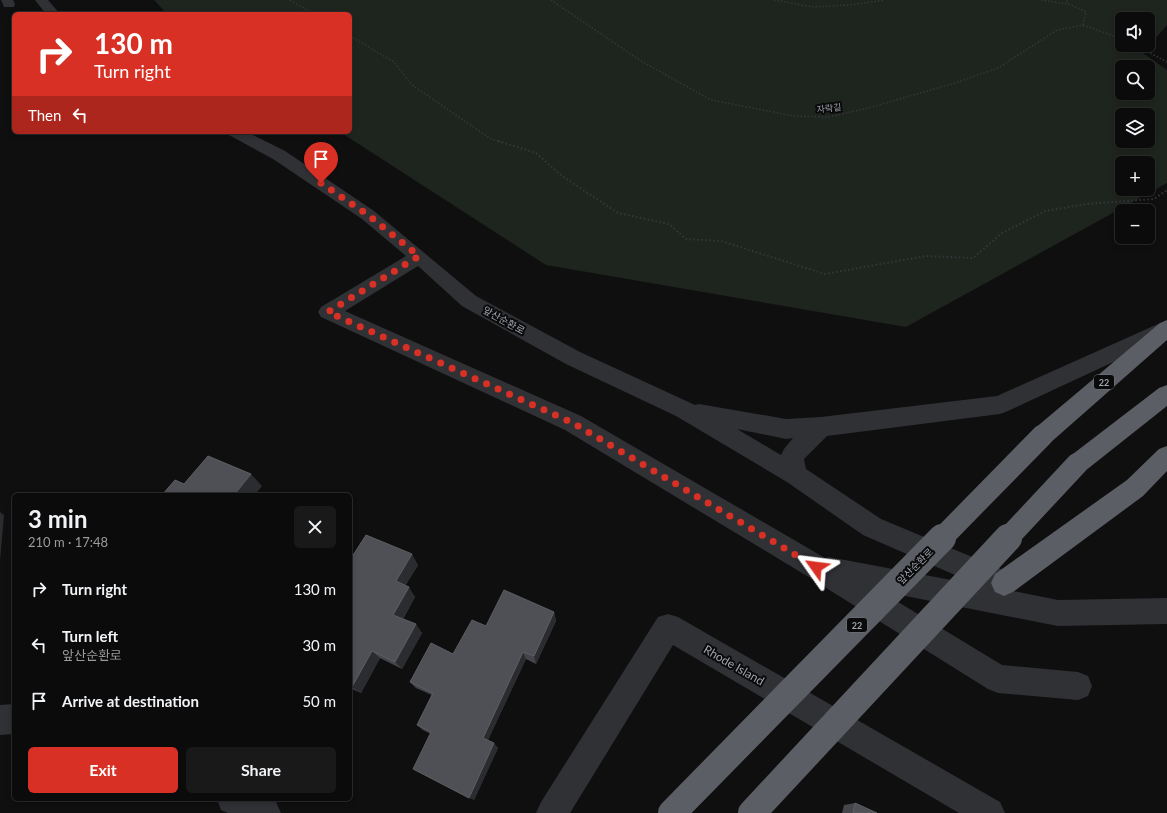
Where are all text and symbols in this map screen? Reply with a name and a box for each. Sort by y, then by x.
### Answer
map controls [1115,12,1155,244]
button: sound [1115,12,1155,52]
text: 130 m [94,26,173,60]
icon: right [28,28,80,80]
text: Turn right [94,60,171,82]
button: search [1115,60,1155,100]
street label: 자락길 [816,101,842,115]
icon: left [69,104,91,126]
text: Then [28,106,61,124]
button: layers [1115,108,1155,148]
pin [304,142,338,183]
icon: arrive [310,148,332,170]
button: + [1115,156,1155,196]
button: − [1115,204,1155,244]
street label: 앞산순환로 [481,304,527,336]
road number: 22 [1094,375,1114,389]
text: 3 min [28,504,88,533]
button: close [294,506,336,548]
text: 210 m · 17:48 [28,534,108,550]
street label: 앞산순환로 [894,545,936,587]
position arrow [795,546,837,588]
icon: right [28,578,50,600]
text: Turn right [62,580,127,598]
text: 130 m [294,580,336,598]
road number: 22 [847,618,867,632]
text: Turn left [62,627,118,645]
icon: left [28,634,50,656]
text: 30 m [302,636,336,654]
street label: Rhode Island [701,642,767,688]
text: 앞산순환로 [62,647,122,663]
icon: arrive [28,690,50,712]
text: Arrive at destination [62,692,199,710]
text: 50 m [302,692,336,710]
button: Exit [28,747,178,793]
button: Share [186,747,336,793]

